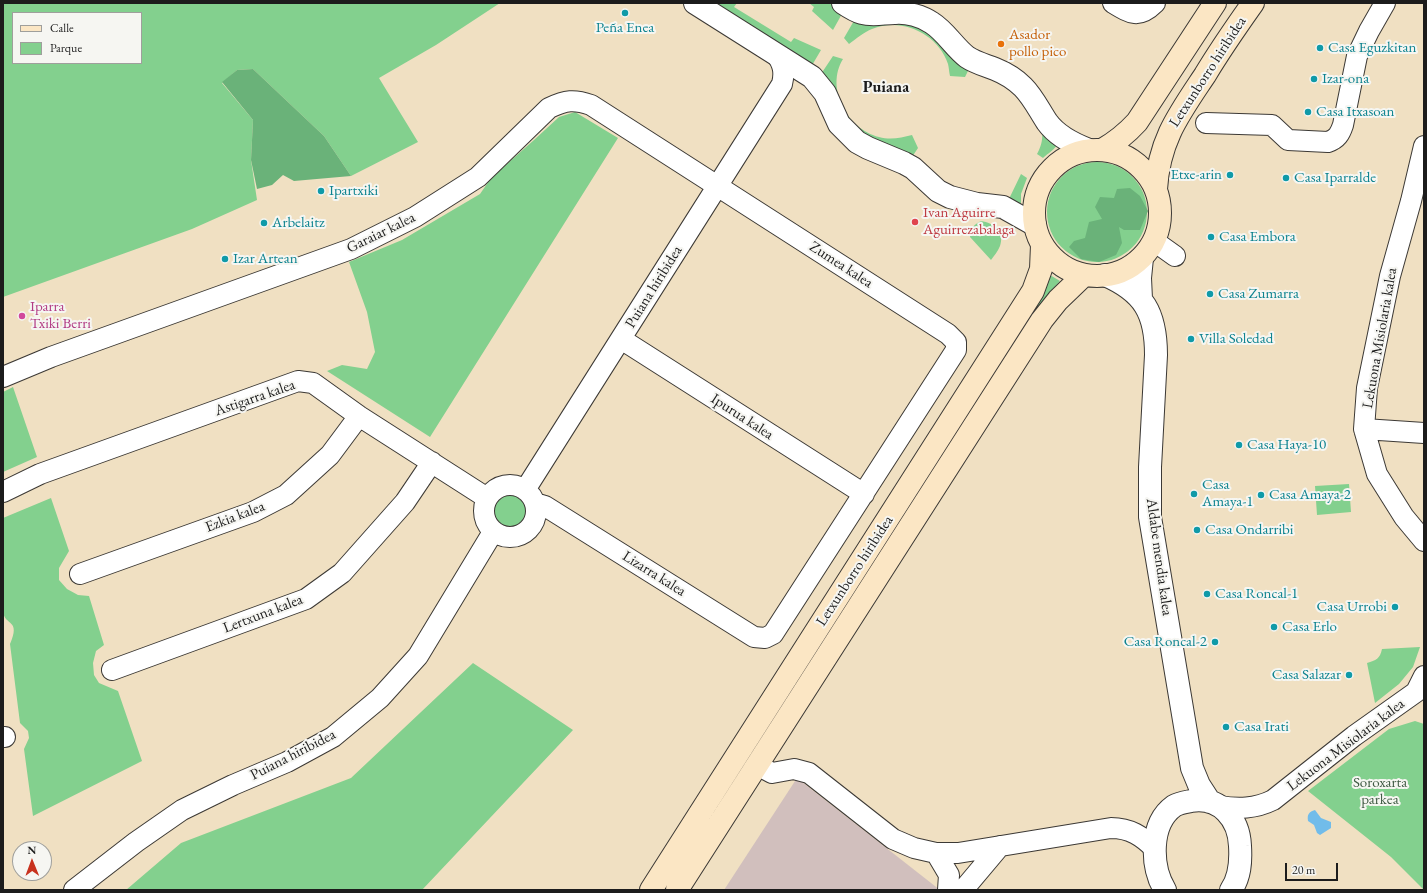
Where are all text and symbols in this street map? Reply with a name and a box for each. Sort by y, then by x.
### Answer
marker: Peña Enea [620,8,630,18]
legend [12,12,142,64]
street label: Letxunborro hiribidea [1166,13,1250,131]
place label: Peña Enea [596,19,654,37]
text: Calle [50,20,74,36]
place label: Asador pollo pico [1009,26,1066,61]
marker: Asador pollo pico [996,39,1006,49]
place label: Casa Eguzkitan [1328,39,1416,57]
text: Parque [50,40,82,56]
marker: Casa Eguzkitan [1315,43,1325,53]
place label: Izar-ona [1322,70,1369,88]
marker: Izar-ona [1309,74,1319,84]
district label: Puiana [863,78,909,98]
place label: Casa Itxasoan [1316,103,1394,121]
marker: Casa Itxasoan [1303,107,1313,117]
place label: Etxe-arin [1171,166,1222,184]
place label: Casa Iparralde [1294,169,1376,187]
marker: Etxe-arin [1225,170,1235,180]
marker: Casa Iparralde [1281,173,1291,183]
place label: Ipartxiki [329,182,378,200]
marker: Ipartxiki [316,186,326,196]
place label: Ivan Aguirre Aguirrezabalaga [923,204,1014,239]
street label: Garaiar kalea [344,209,418,257]
place label: Arbelaitz [272,214,325,232]
marker: Ivan Aguirre Aguirrezabalaga [910,217,920,227]
marker: Arbelaitz [259,218,269,228]
place label: Casa Embora [1219,228,1296,246]
marker: Casa Embora [1206,232,1216,242]
street label: Zumea kalea [806,238,876,292]
street label: Puiana hiribidea [622,243,686,331]
place label: Izar Artean [233,250,298,268]
marker: Izar Artean [220,254,230,264]
street label: Lekuona Misiolaria kalea [1359,266,1401,410]
place label: Casa Zumarra [1218,285,1299,303]
marker: Casa Zumarra [1205,289,1215,299]
place label: Iparra Txiki Berri [30,298,91,333]
marker: Iparra Txiki Berri [17,311,27,321]
place label: Villa Soledad [1199,330,1273,348]
marker: Villa Soledad [1186,334,1196,344]
street label: Astigarra kalea [213,376,297,420]
street label: Ipurua kalea [707,390,777,444]
place label: Casa Haya-10 [1247,436,1326,454]
marker: Casa Haya-10 [1234,440,1244,450]
place label: Casa Amaya-1 [1202,476,1254,511]
place label: Casa Amaya-2 [1269,486,1351,504]
marker: Casa Amaya-1 [1189,489,1199,499]
marker: Casa Amaya-2 [1256,490,1266,500]
street label: Ezkia kalea [203,497,267,537]
street label: Aldabe mendia kalea [1142,497,1176,617]
street label: Letxunborro hiribidea [813,512,897,630]
place label: Casa Ondarribi [1205,521,1293,539]
marker: Casa Ondarribi [1192,525,1202,535]
street label: Lizarra kalea [619,547,689,601]
place label: Casa Roncal-1 [1215,585,1298,603]
marker: Casa Roncal-1 [1202,589,1212,599]
street label: Lertxuna kalea [221,591,305,637]
place label: Casa Urrobi [1317,598,1387,616]
marker: Casa Urrobi [1390,602,1400,612]
place label: Casa Erlo [1282,618,1337,636]
marker: Casa Erlo [1269,622,1279,632]
place label: Casa Roncal-2 [1124,633,1207,651]
marker: Casa Roncal-2 [1210,637,1220,647]
place label: Casa Salazar [1272,666,1341,684]
marker: Casa Salazar [1344,670,1354,680]
street label: Lekuona Misiolaria kalea [1284,695,1408,795]
place label: Casa Irati [1234,718,1289,736]
marker: Casa Irati [1221,722,1231,732]
street label: Puiana hiribidea [247,726,339,784]
park label: Soroxarta parkea [1353,774,1407,809]
north arrow [12,841,52,881]
text: N [27,843,36,857]
scale bar [1287,855,1340,881]
text: 20 m [1292,862,1315,878]

